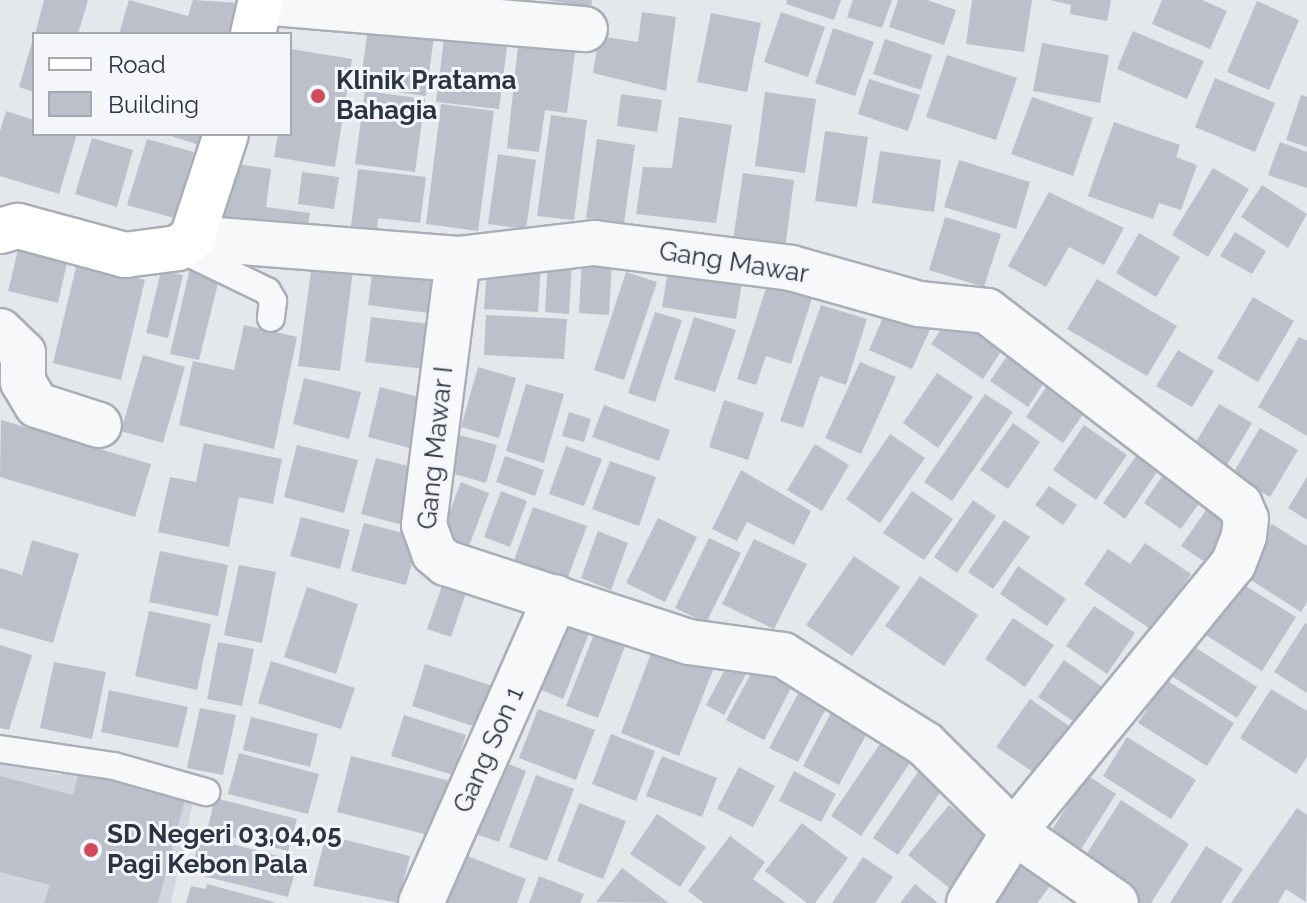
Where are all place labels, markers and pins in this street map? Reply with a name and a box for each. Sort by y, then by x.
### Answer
place label: Klinik Pratama Bahagia [336,65,516,126]
marker: Klinik Pratama Bahagia [307,85,329,107]
place label: SD Negeri 03,04,05 Pagi Kebon Pala [107,819,342,880]
marker: SD Negeri 03,04,05 Pagi Kebon Pala [82,841,100,859]

